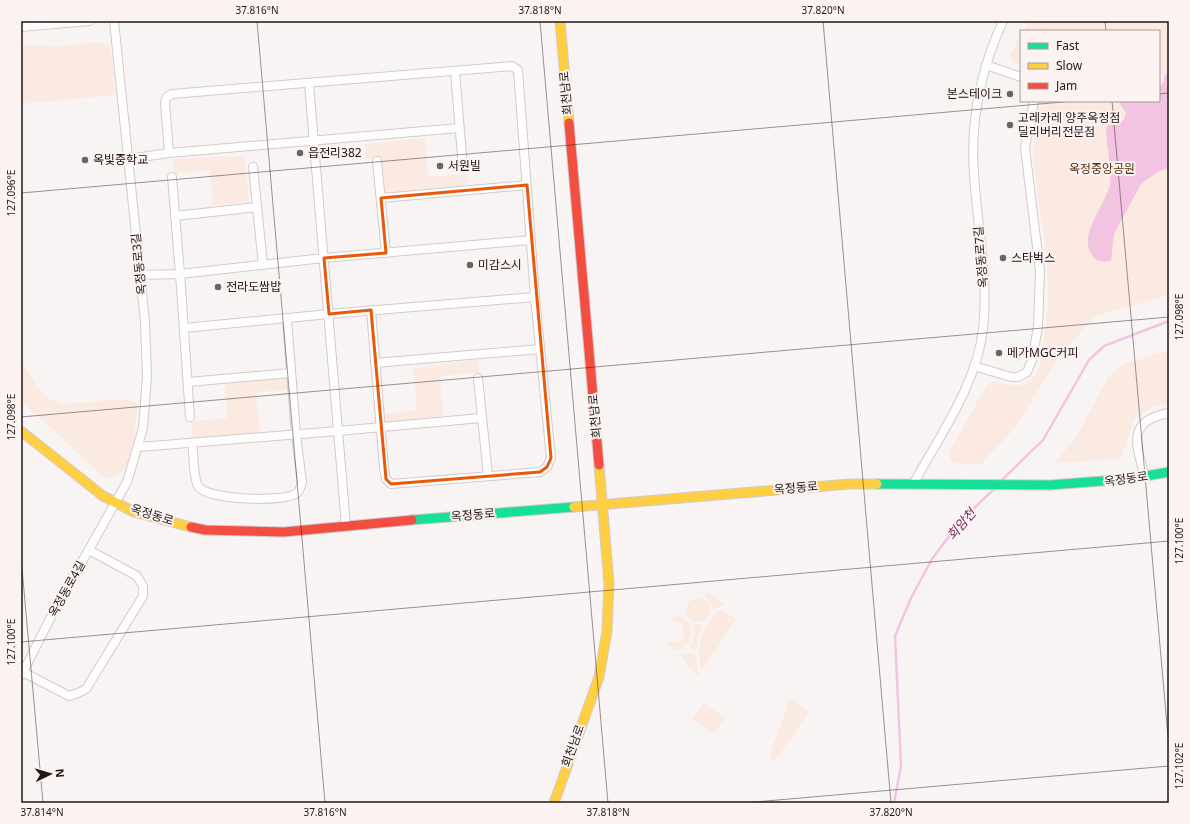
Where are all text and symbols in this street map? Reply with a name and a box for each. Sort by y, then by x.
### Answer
text: 37.816°N [235,3,279,17]
text: 37.818°N [518,3,562,17]
text: 37.820°N [801,3,845,17]
legend [1020,30,1160,102]
text: Fast [1056,37,1080,54]
text: Slow [1056,57,1083,74]
street label: 회천남로 [555,70,576,116]
text: Jam [1055,77,1077,94]
place label: 본스테이크 [947,85,1002,102]
marker: 본스테이크 [1005,89,1015,99]
place label: 고레카레 양주옥정점 딜리버리전문점 [1018,109,1120,140]
marker: 고레카레 양주옥정점 딜리버리전문점 [1005,120,1015,130]
place label: 읍전리382 [308,144,362,161]
marker: 읍전리382 [295,148,305,158]
place label: 옥빛중학교 [93,151,148,168]
marker: 옥빛중학교 [80,155,90,165]
place label: 서원빌 [448,157,481,174]
park label: 옥정중앙공원 [1069,160,1135,177]
marker: 서원빌 [435,161,445,171]
text: 127.096°E [4,170,18,216]
street label: 옥정동로7길 [969,225,992,289]
street label: 옥정동로3길 [127,232,150,296]
place label: 스타벅스 [1011,249,1055,266]
marker: 스타벅스 [998,253,1008,263]
place label: 미감스시 [478,256,522,273]
marker: 미감스시 [465,260,475,270]
place label: 전라도쌈밥 [226,278,281,295]
marker: 전라도쌈밥 [213,282,223,292]
text: 127.098°E [1172,294,1186,340]
place label: 메가MGC커피 [1007,344,1078,361]
marker: 메가MGC커피 [994,348,1004,358]
street label: 회천남로 [584,393,605,439]
text: 127.098°E [4,394,18,440]
street label: 옥정동로 [1103,467,1149,490]
street label: 옥정동로 [773,477,819,498]
street label: 옥정동로 [129,500,176,529]
street label: 옥정동로 [450,504,496,525]
water label: 회암천 [942,504,980,543]
text: 127.100°E [1172,518,1186,564]
street label: 옥정동로4길 [44,557,89,620]
text: 127.100°E [4,619,18,665]
street label: 회천남로 [557,722,588,769]
text: 127.102°E [1172,743,1186,789]
north arrow [30,754,70,794]
text: N [53,768,68,778]
text: 37.814°N [20,805,64,819]
text: 37.816°N [303,805,347,819]
text: 37.818°N [586,805,630,819]
text: 37.820°N [869,805,913,819]

